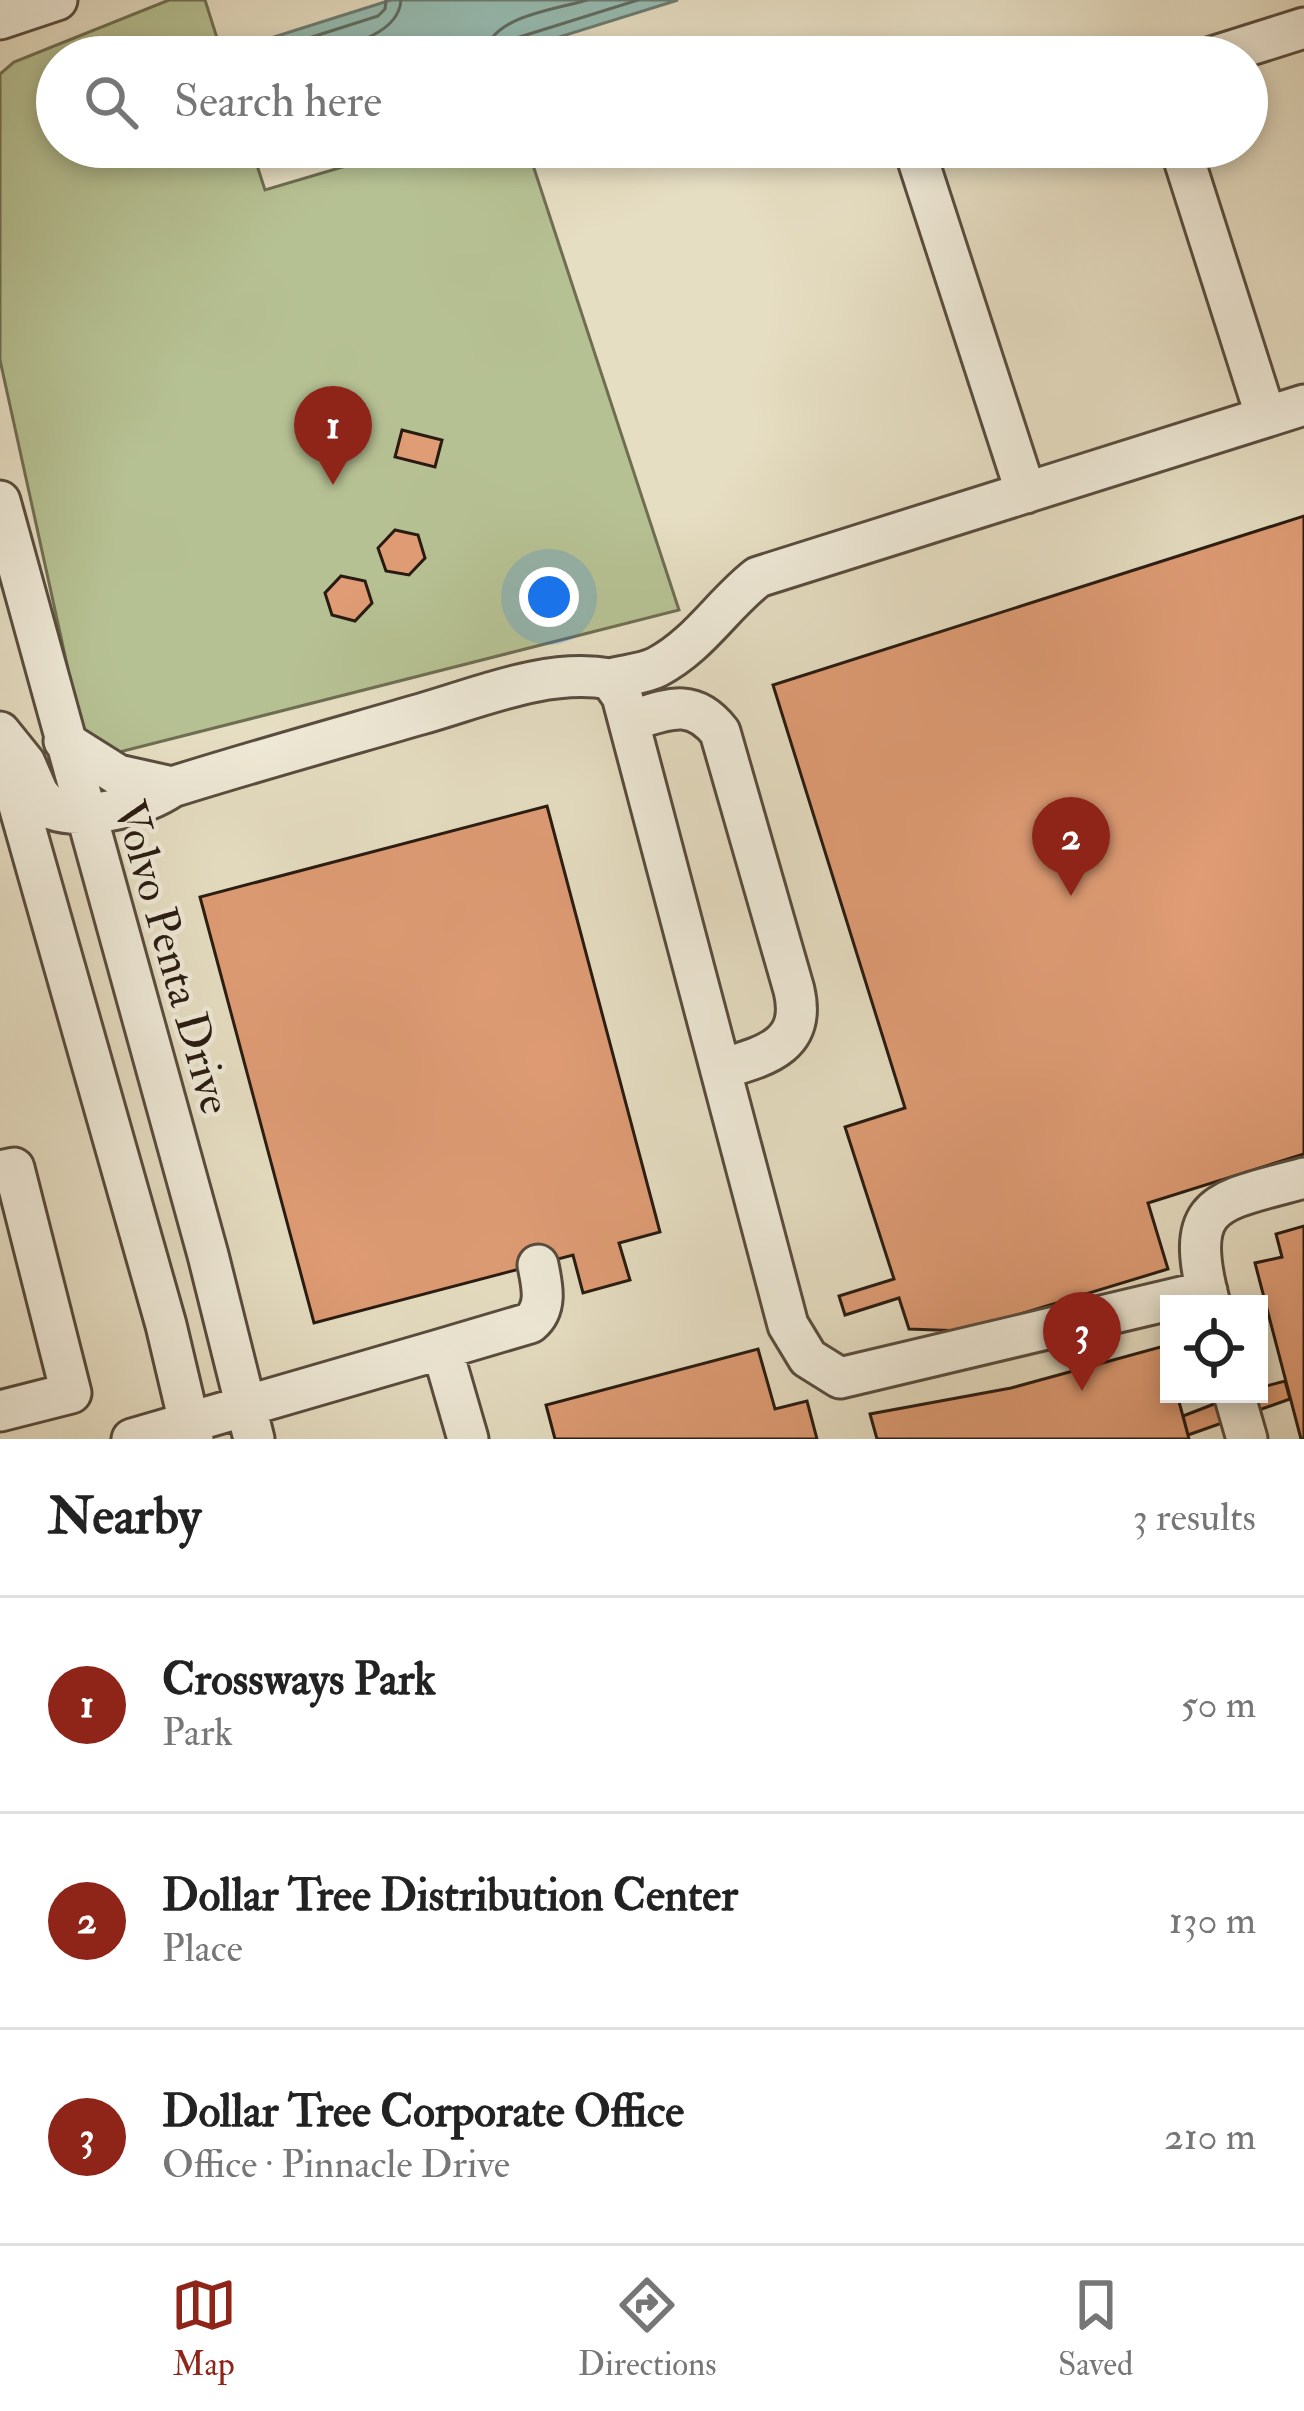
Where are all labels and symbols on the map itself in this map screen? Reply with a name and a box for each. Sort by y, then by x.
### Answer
pin: 1 [294,386,372,485]
your location [519,567,579,627]
street label: Volvo Penta Drive [101,794,244,1121]
pin: 2 [1032,797,1110,896]
pin: 3 [1043,1292,1121,1391]

